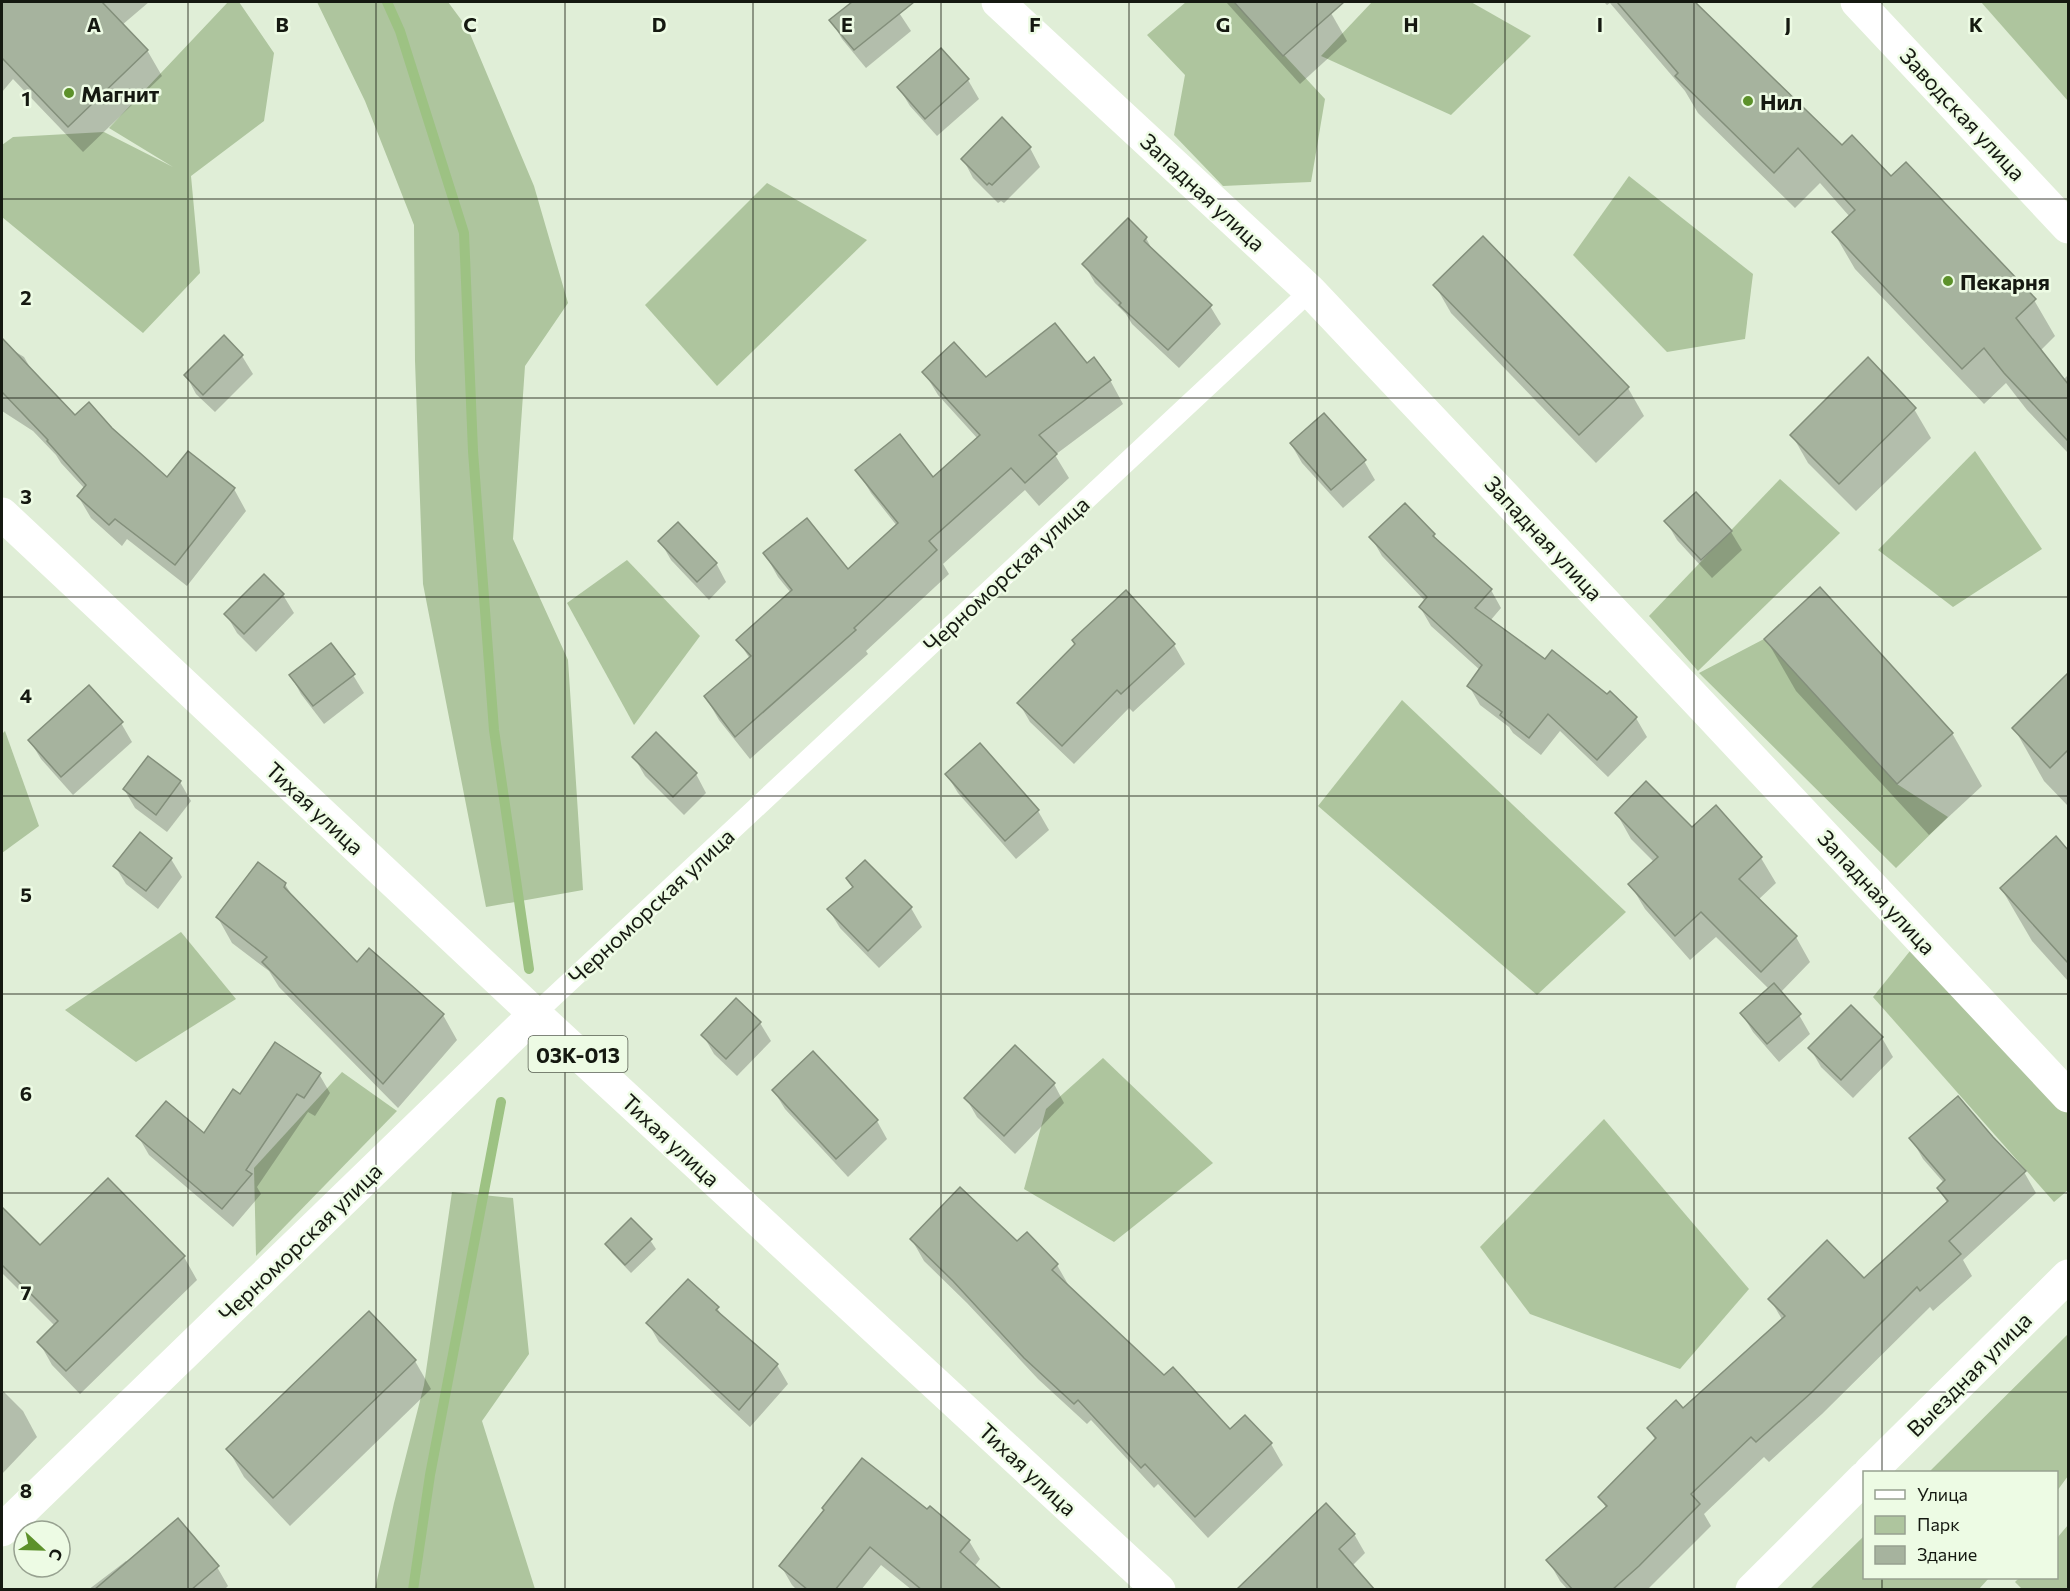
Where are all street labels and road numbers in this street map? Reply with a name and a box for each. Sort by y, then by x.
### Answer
street label: Заводская улица [1895,42,2031,186]
street label: Западная улица [1135,127,1271,257]
street label: Западная улица [1479,470,1609,606]
street label: Черноморская улица [918,490,1094,658]
street label: Тихая улица [260,756,370,860]
street label: Черноморская улица [563,822,739,990]
street label: Западная улица [1812,824,1942,960]
road number: 03К-013 [528,1036,628,1072]
street label: Тихая улица [616,1088,726,1192]
street label: Черноморская улица [213,1157,387,1327]
street label: Выездная улица [1901,1306,2037,1442]
street label: Тихая улица [973,1417,1083,1521]

